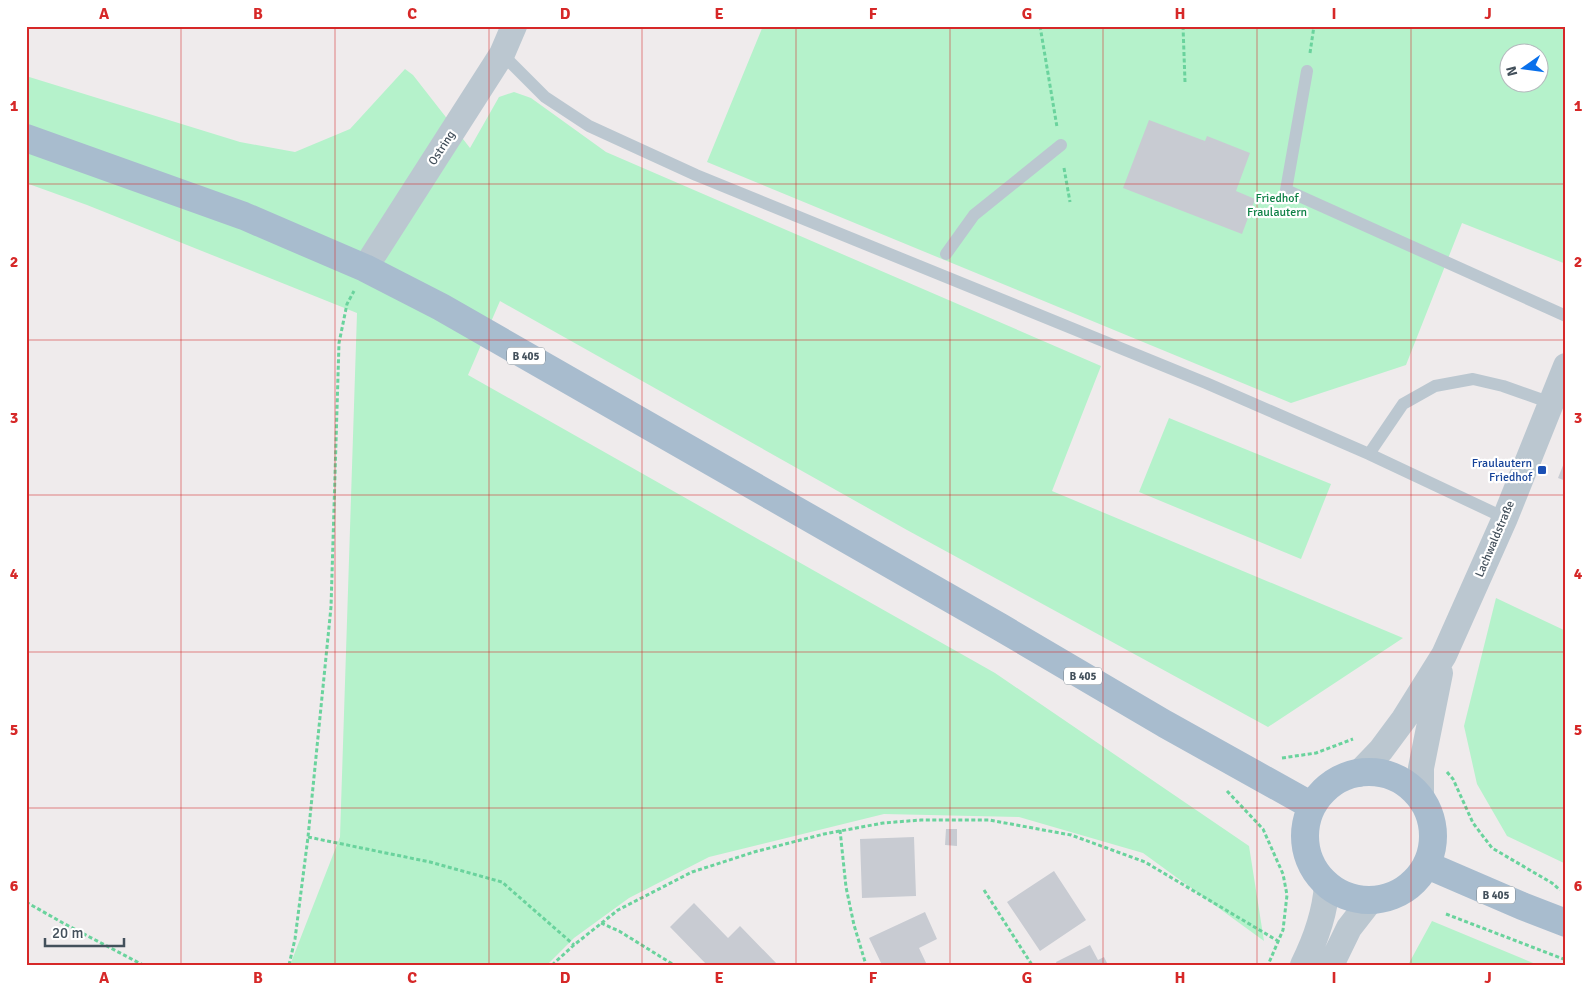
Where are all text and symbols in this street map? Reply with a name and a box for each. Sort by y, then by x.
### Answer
text: A [99,4,110,24]
text: B [253,4,263,24]
text: C [407,4,417,24]
text: D [560,4,571,24]
text: E [714,4,724,24]
text: F [869,4,878,24]
text: G [1022,4,1032,24]
text: H [1175,4,1185,24]
text: I [1331,4,1337,24]
text: J [1484,4,1492,24]
north arrow [1500,42,1550,92]
text: N [1502,64,1521,78]
text: 1 [10,96,19,116]
text: 1 [1574,96,1583,116]
street label: Ostring [425,128,459,168]
park label: Friedhof Fraulautern [1247,191,1307,220]
text: 2 [10,252,18,272]
text: 2 [1574,252,1582,272]
road number: B 405 [507,348,545,364]
text: 3 [10,408,18,428]
text: 3 [1574,408,1582,428]
place label: Fraulautern Friedhof [1472,456,1533,485]
marker: Fraulautern Friedhof [1536,464,1548,476]
street label: Lachwaldstraße [1472,498,1518,580]
text: 4 [10,564,19,584]
text: 4 [1574,564,1583,584]
road number: B 405 [1064,668,1102,684]
text: 5 [10,720,18,740]
text: 5 [1574,720,1582,740]
text: 6 [10,876,19,896]
text: 6 [1574,876,1583,896]
road number: B 405 [1477,886,1515,904]
scale bar [45,916,124,948]
text: 20 m [52,924,83,942]
text: A [99,968,110,988]
text: B [253,968,263,988]
text: C [407,968,417,988]
text: D [560,968,571,988]
text: E [714,968,724,988]
text: F [869,968,878,988]
text: G [1022,968,1032,988]
text: H [1175,968,1185,988]
text: I [1331,968,1337,988]
text: J [1484,968,1492,988]

